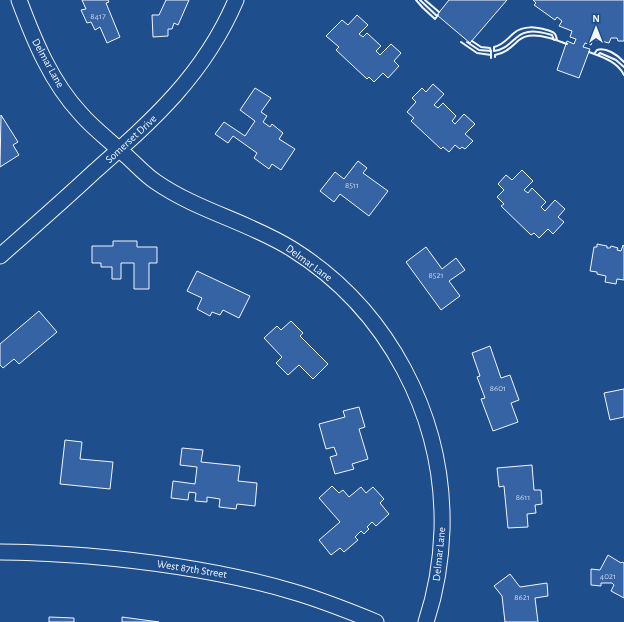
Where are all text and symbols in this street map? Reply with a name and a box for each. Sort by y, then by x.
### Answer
north arrow [576,8,616,48]
house number: 8417 [90,12,106,21]
text: N [592,13,600,24]
street label: Delmar Lane [30,37,66,89]
street label: Somerset Drive [103,113,159,165]
house number: 8511 [345,181,359,190]
street label: Delmar Lane [284,243,334,283]
house number: 8521 [428,271,444,280]
house number: 8601 [490,384,506,393]
house number: 8611 [516,493,530,502]
street label: Delmar Lane [431,526,447,582]
street label: West 87th Street [156,558,228,580]
house number: 4021 [600,572,616,581]
house number: 8621 [514,593,530,602]

